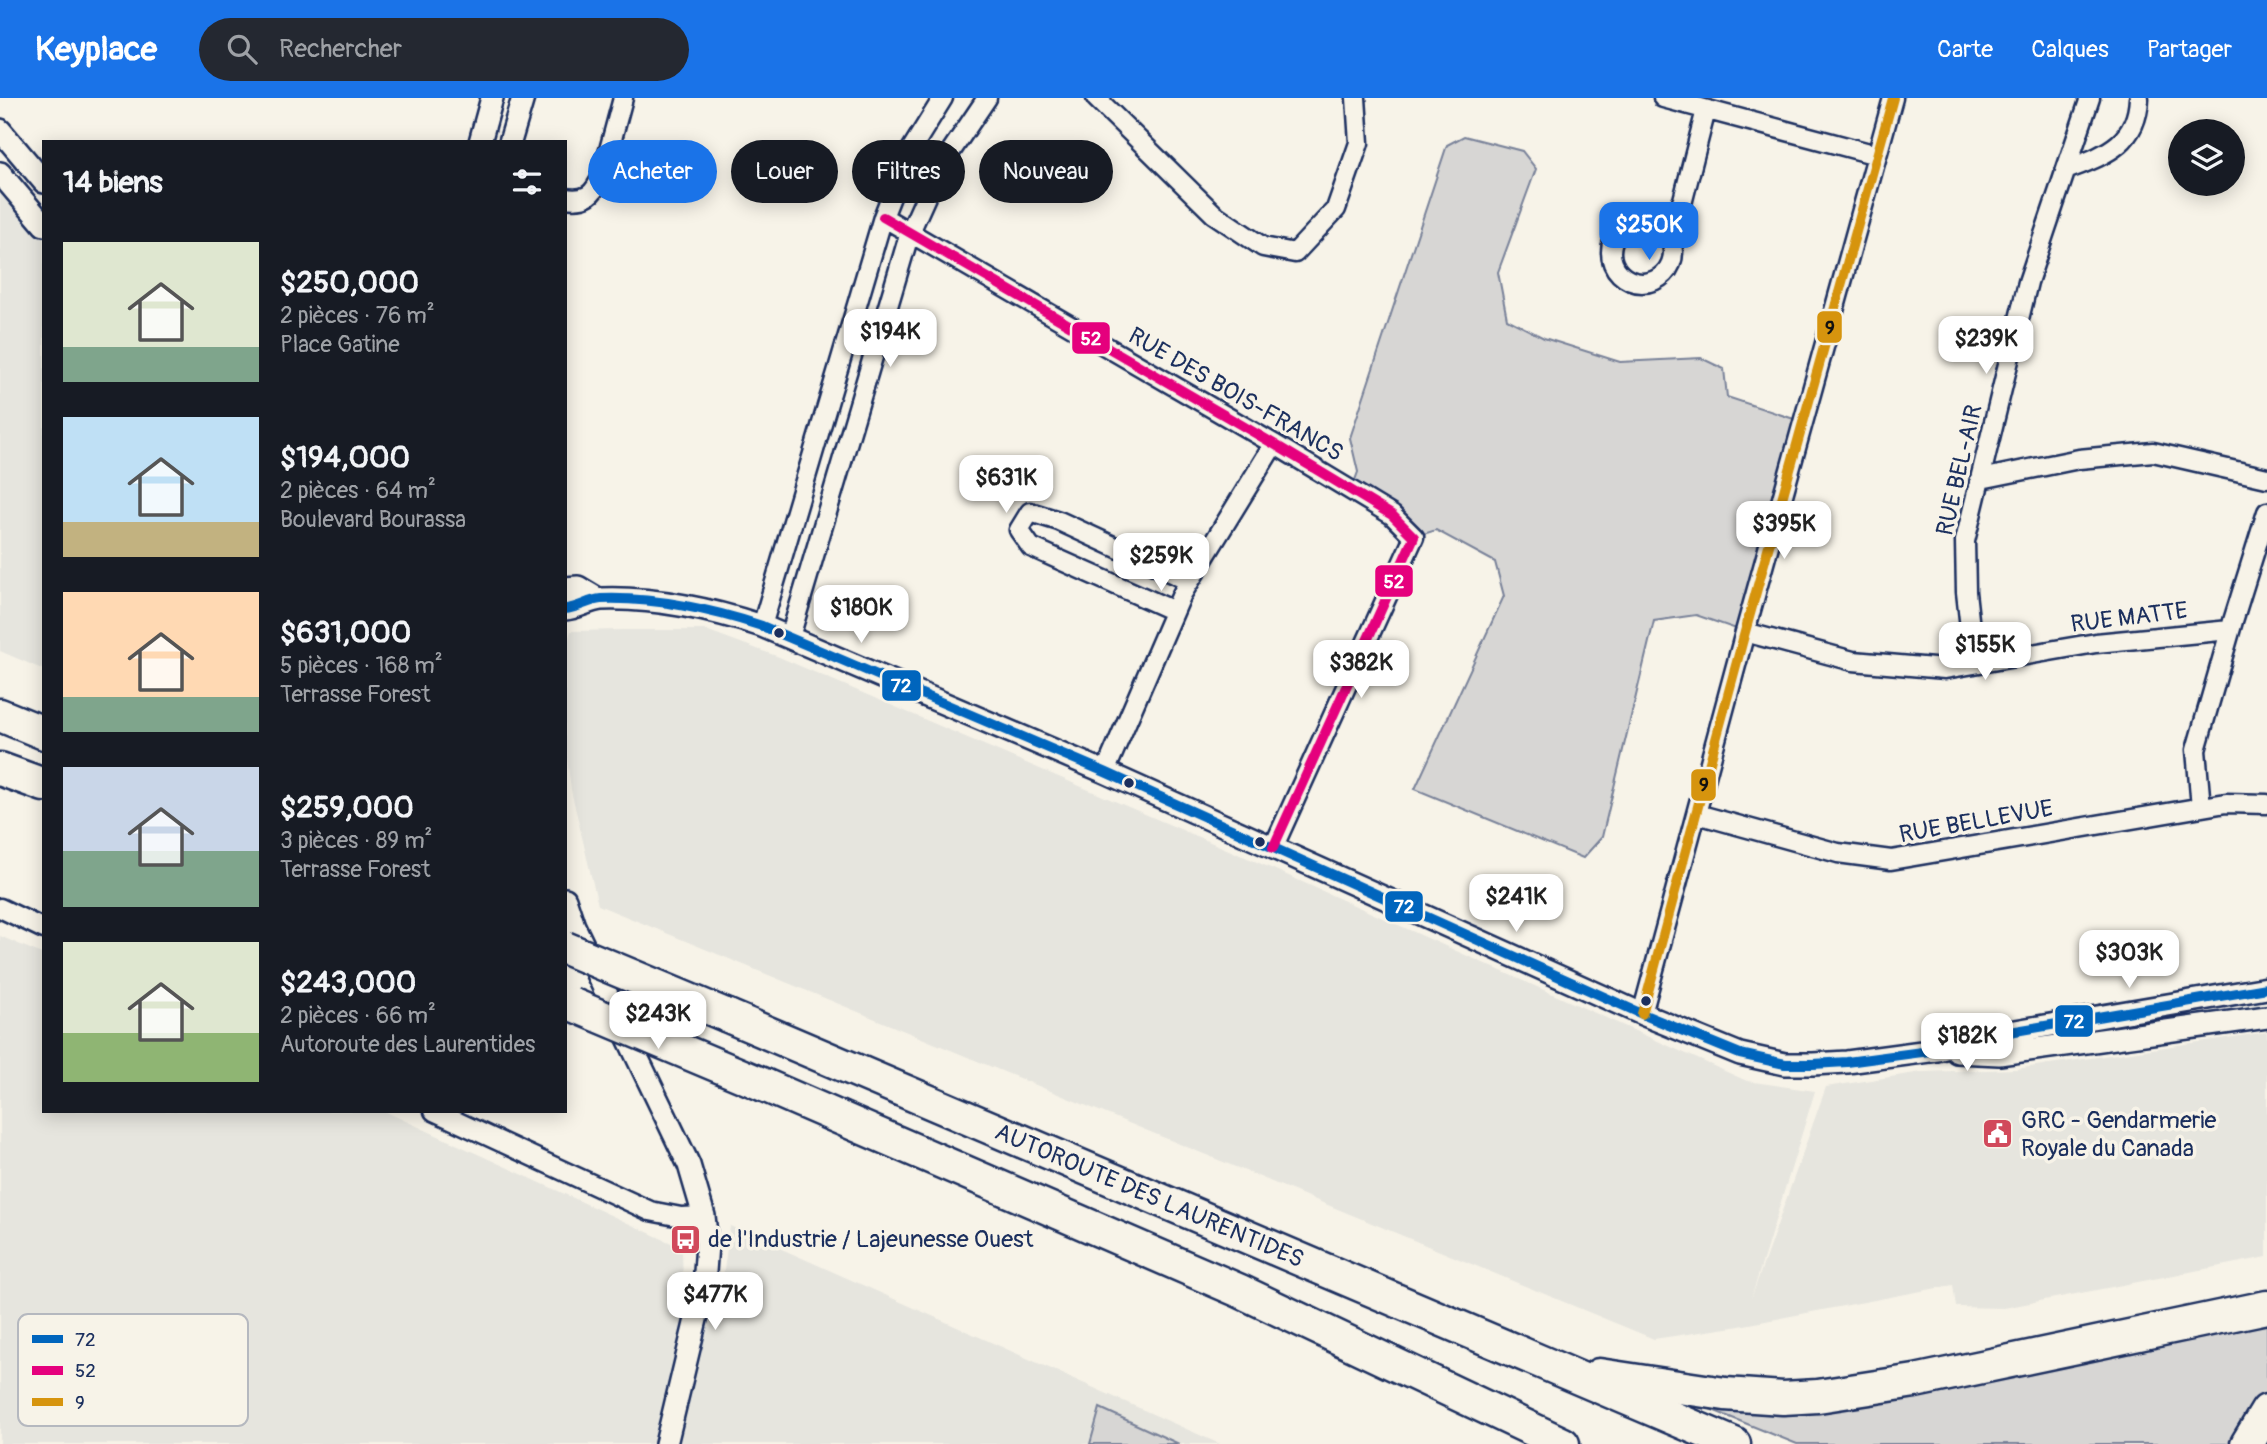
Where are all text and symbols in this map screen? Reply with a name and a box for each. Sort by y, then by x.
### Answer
search box [199,18,689,81]
text: Keyplace [35,29,157,70]
icon: search [223,30,261,68]
text: Rechercher [279,33,402,65]
text: Carte [1937,35,1993,64]
text: Calques [2031,35,2109,64]
text: Partager [2147,35,2232,64]
map controls [2168,119,2245,196]
button: layers [2168,119,2245,196]
chip: Acheter [588,140,717,203]
chip: Louer [731,140,838,203]
chip: Filtres [852,140,965,203]
chip: Nouveau [979,140,1113,203]
icon: filters [508,163,546,201]
text: 14 biens [63,164,163,201]
pin: $250K [1600,202,1698,262]
text: $250K [1615,210,1683,239]
text: $250,000 [280,264,419,301]
icon: home [119,270,203,354]
text: 2 pièces · 76 m² [280,301,435,330]
pin: $194K [841,310,939,369]
line badge: 9 [1816,310,1843,344]
text: 9 [1825,316,1835,340]
pin: $239K [1937,316,2035,376]
text: $194K [860,317,920,346]
line badge: 52 [1071,321,1111,355]
street label: RUE DES BOIS-FRANCS [1123,321,1348,468]
text: $239K [1954,324,2018,353]
text: 52 [1081,327,1102,351]
text: Place Gatine [280,330,400,359]
street label: RUE BEL-AIR [1930,402,1989,538]
text: $194,000 [280,439,410,476]
icon: home [119,445,203,529]
pin: $631K [957,456,1055,515]
text: $631K [975,463,1037,492]
text: 2 pièces · 64 m² [280,476,436,505]
pin: $395K [1735,502,1833,561]
text: Boulevard Bourassa [280,505,466,534]
text: $395K [1752,509,1816,538]
pin: $259K [1112,533,1210,593]
text: $259K [1129,541,1193,570]
line badge: 52 [1374,564,1414,598]
text: 52 [1384,570,1405,594]
pin: $180K [812,586,910,645]
text: $180K [830,593,892,622]
street label: RUE MATTE [2069,596,2189,639]
text: $631,000 [280,614,411,651]
icon: home [119,620,203,704]
pin: $155K [1936,622,2034,682]
unlabelled marker [772,626,786,640]
text: $155K [1955,630,2015,659]
pin: $382K [1312,640,1410,700]
text: $382K [1329,648,1393,677]
text: 5 pièces · 168 m² [280,651,443,680]
line badge: 72 [881,669,922,702]
text: 72 [891,674,912,698]
text: Terrasse Forest [280,680,430,709]
line badge: 9 [1690,768,1717,802]
text: 9 [1699,773,1709,797]
unlabelled marker [1122,776,1136,790]
text: $259,000 [280,789,414,826]
street label: RUE BELLEVUE [1897,794,2055,849]
icon: home [119,795,203,879]
text: 3 pièces · 89 m² [280,826,432,855]
unlabelled marker [1253,835,1267,849]
text: Terrasse Forest [280,855,430,884]
pin: $241K [1467,874,1565,934]
text: $241K [1485,882,1547,911]
line badge: 72 [1384,890,1424,923]
text: 72 [1394,895,1415,919]
pin: $303K [2080,930,2178,990]
text: $303K [2095,938,2163,967]
text: $243,000 [280,964,416,1001]
icon: home [119,970,203,1054]
pin: $243K [609,992,707,1051]
unlabelled marker [1639,994,1653,1008]
text: $243K [625,999,691,1028]
text: 2 pièces · 66 m² [280,1001,436,1030]
line badge: 72 [2054,1004,2094,1038]
text: 72 [2064,1010,2085,1034]
pin: $182K [1918,1014,2016,1073]
text: $182K [1937,1021,1997,1050]
text: Autoroute des Laurentides [280,1030,535,1059]
place label: GRC - Gendarmerie Royale du Canada [2021,1106,2217,1163]
street label: AUTOROUTE DES LAURENTIDES [991,1117,1308,1274]
public building icon: GRC - Gendarmerie Royale du Canada [1981,1117,2015,1151]
bus stop icon: de l'Industrie / Lajeunesse Ouest [668,1222,702,1256]
place label: de l'Industrie / Lajeunesse Ouest [708,1225,1034,1254]
pin: $477K [666,1272,764,1332]
text: $477K [683,1280,747,1309]
legend [18,1314,248,1426]
text: 72 [75,1328,96,1352]
text: 52 [75,1359,96,1383]
text: 9 [75,1391,85,1415]

